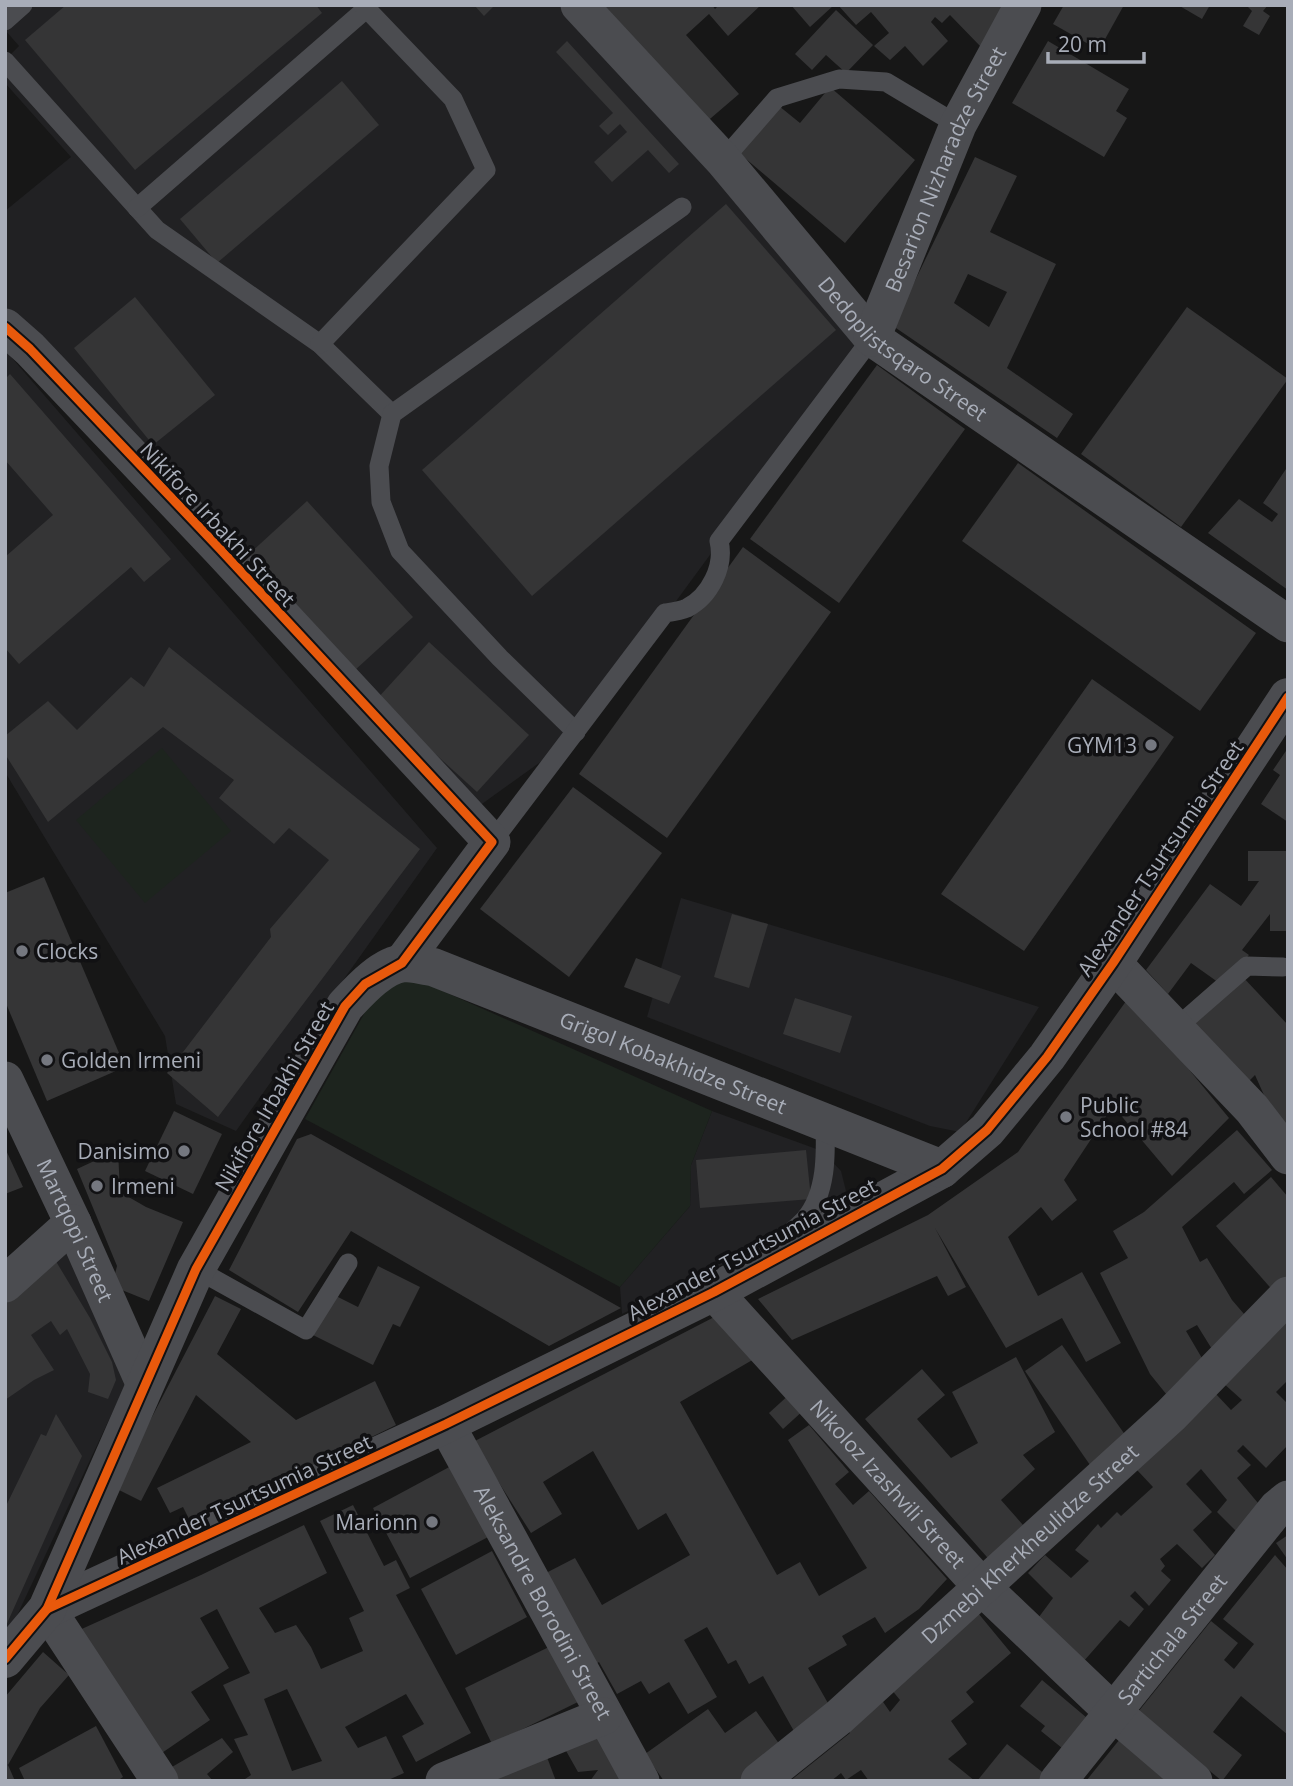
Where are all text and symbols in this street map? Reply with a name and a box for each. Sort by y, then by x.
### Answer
scale bar [1048,21,1144,65]
text: 20 m [1058,30,1107,58]
street label: Besarion Nizharadze Street [878,41,1012,296]
street label: Dedoplistsqaro Street [812,270,993,427]
street label: Nikifore Irbakhi Street [134,436,302,612]
place label: GYM13 [1067,731,1137,759]
street label: Alexander Tsurtsumia Street [1071,735,1249,981]
marker: GYM13 [1143,737,1159,753]
place label: Clocks [36,937,98,965]
marker: Clocks [14,943,30,959]
street label: Nikifore Irbakhi Street [208,996,340,1196]
street label: Grigol Kobakhidze Street [556,1005,791,1120]
place label: Golden Irmeni [61,1046,201,1074]
marker: Golden Irmeni [39,1052,55,1068]
place label: Public School #84 [1080,1091,1188,1143]
marker: Public School #84 [1058,1109,1074,1125]
place label: Danisimo [78,1137,170,1165]
marker: Danisimo [176,1143,192,1159]
street label: Martqopi Street [30,1154,120,1306]
street label: Alexander Tsurtsumia Street [622,1171,882,1327]
place label: Irmeni [111,1172,175,1200]
marker: Irmeni [89,1178,105,1194]
street label: Nikoloz Izashvili Street [804,1393,972,1574]
street label: Alexander Tsurtsumia Street [112,1427,376,1571]
street label: Dzmebi Kherkheulidze Street [915,1438,1144,1650]
street label: Aleksandre Borodini Street [468,1480,619,1724]
place label: Marionn [335,1508,418,1536]
marker: Marionn [424,1514,440,1530]
street label: Sartichala Street [1111,1568,1233,1710]

